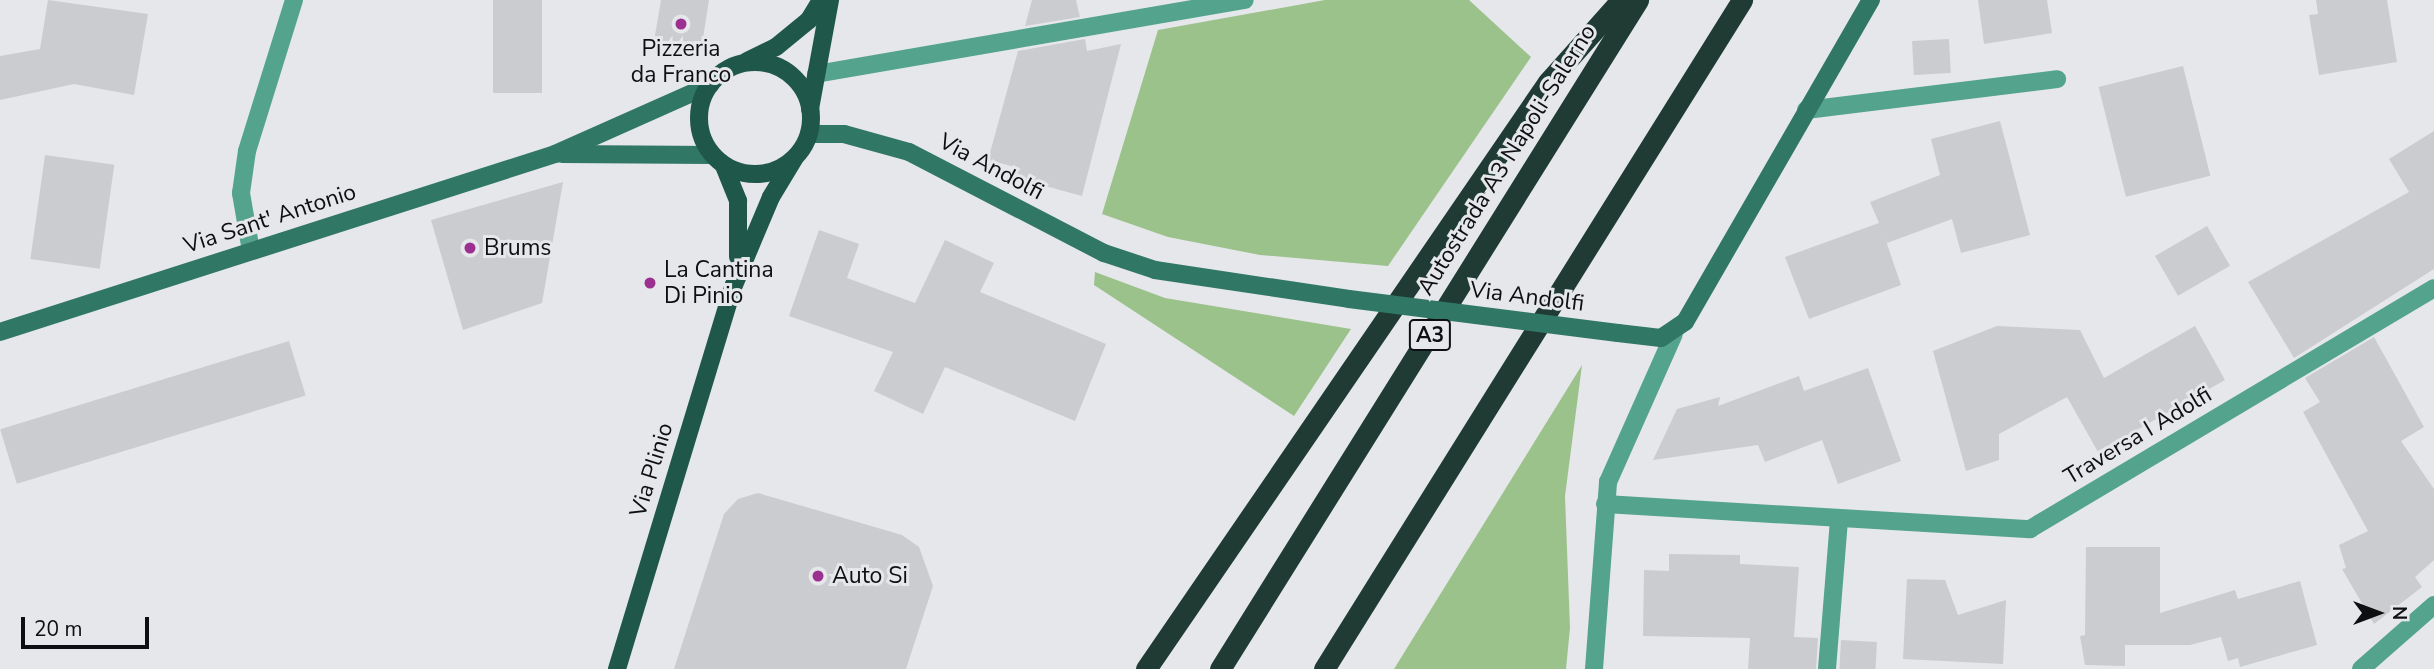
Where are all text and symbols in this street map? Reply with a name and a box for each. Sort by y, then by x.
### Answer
marker: Pizzeria da Franco [673,16,689,32]
street label: Autostrada A3 Napoli-Salerno [1412,20,1602,300]
place label: Pizzeria da Franco [631,35,731,89]
street label: Via Andolfi [934,128,1048,206]
street label: Via Sant' Antonio [180,178,360,260]
place label: Brums [484,234,551,262]
marker: Brums [462,240,478,256]
place label: La Cantina Di Pinio [664,256,774,310]
marker: La Cantina Di Pinio [642,275,658,291]
street label: Via Andolfi [1468,276,1586,318]
road number: A3 [1407,318,1453,352]
street label: Traversa I Adolfi [2059,381,2217,491]
street label: Via Plinio [625,420,679,520]
place label: Auto Si [832,562,908,590]
marker: Auto Si [810,568,826,584]
north arrow [2343,578,2413,648]
scale bar [24,602,152,646]
text: N [2386,606,2412,620]
text: 20 m [34,615,83,643]

